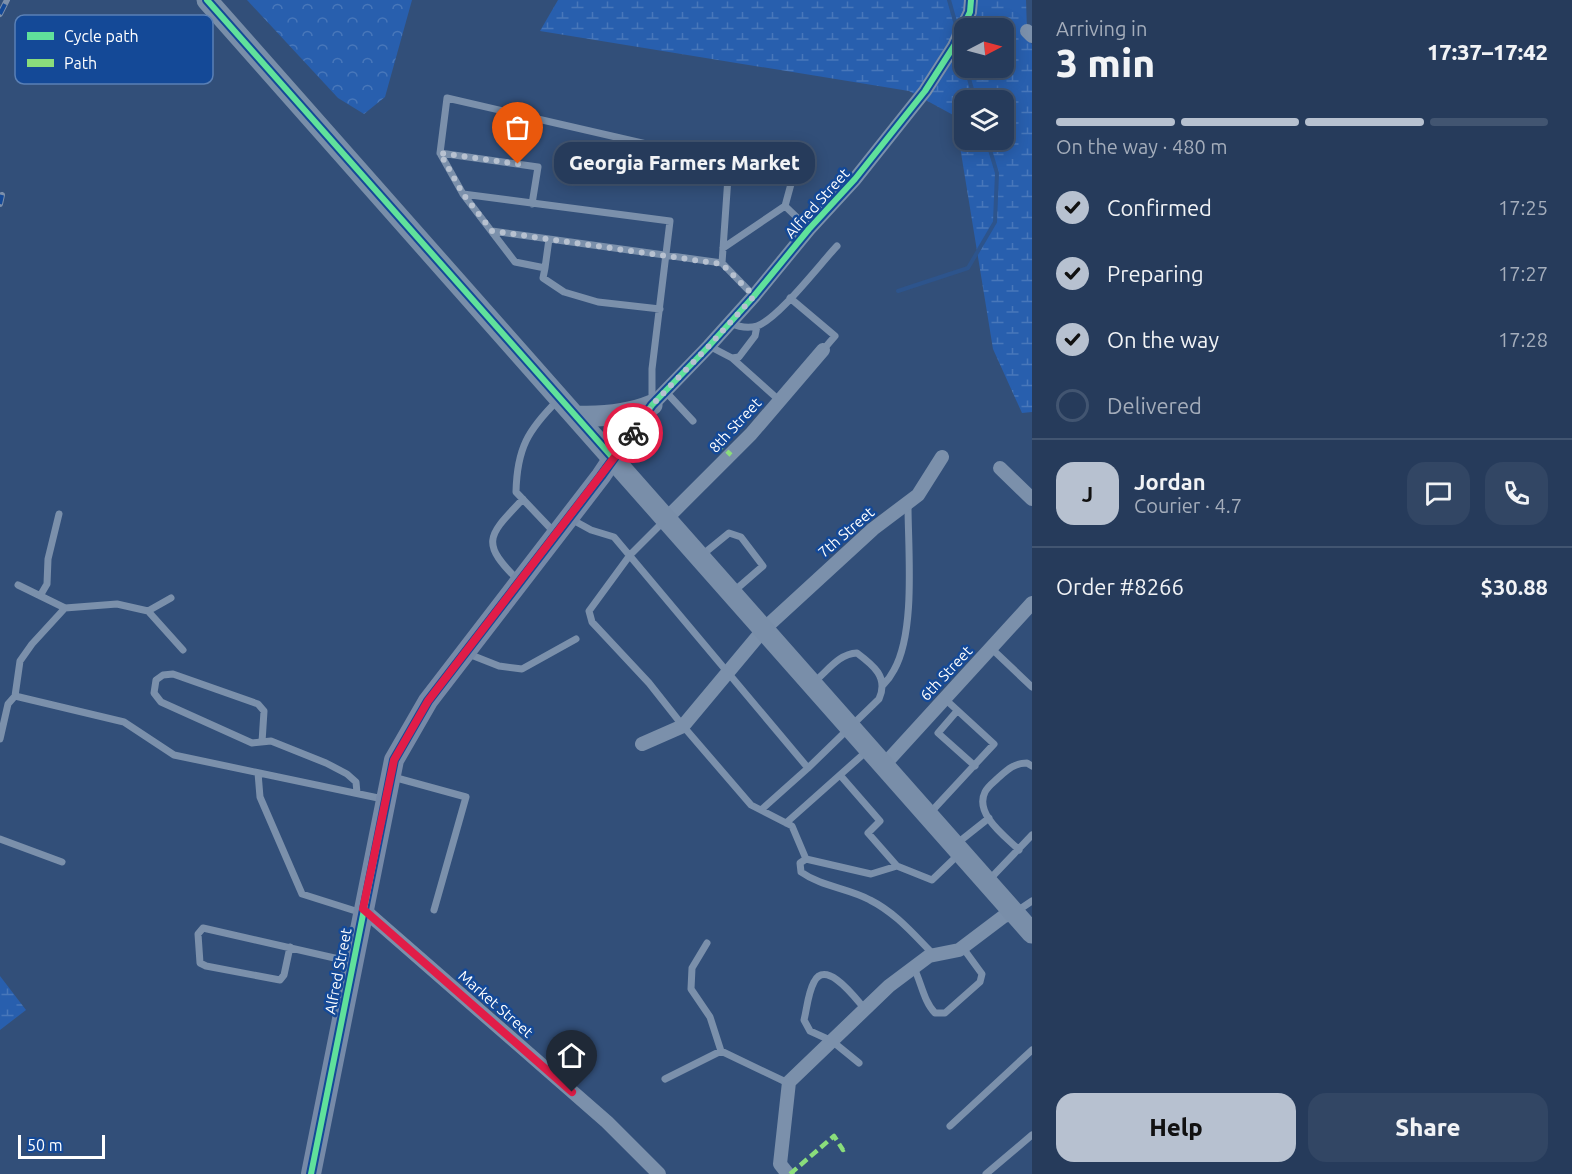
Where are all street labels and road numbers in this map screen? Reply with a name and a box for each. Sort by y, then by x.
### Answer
street label: Alfred Street [781,165,853,241]
street label: 8th Street [706,394,765,456]
street label: 7th Street [815,503,877,561]
street label: 6th Street [917,642,976,704]
street label: Alfred Street [321,926,355,1016]
street label: Market Street [455,967,537,1041]

